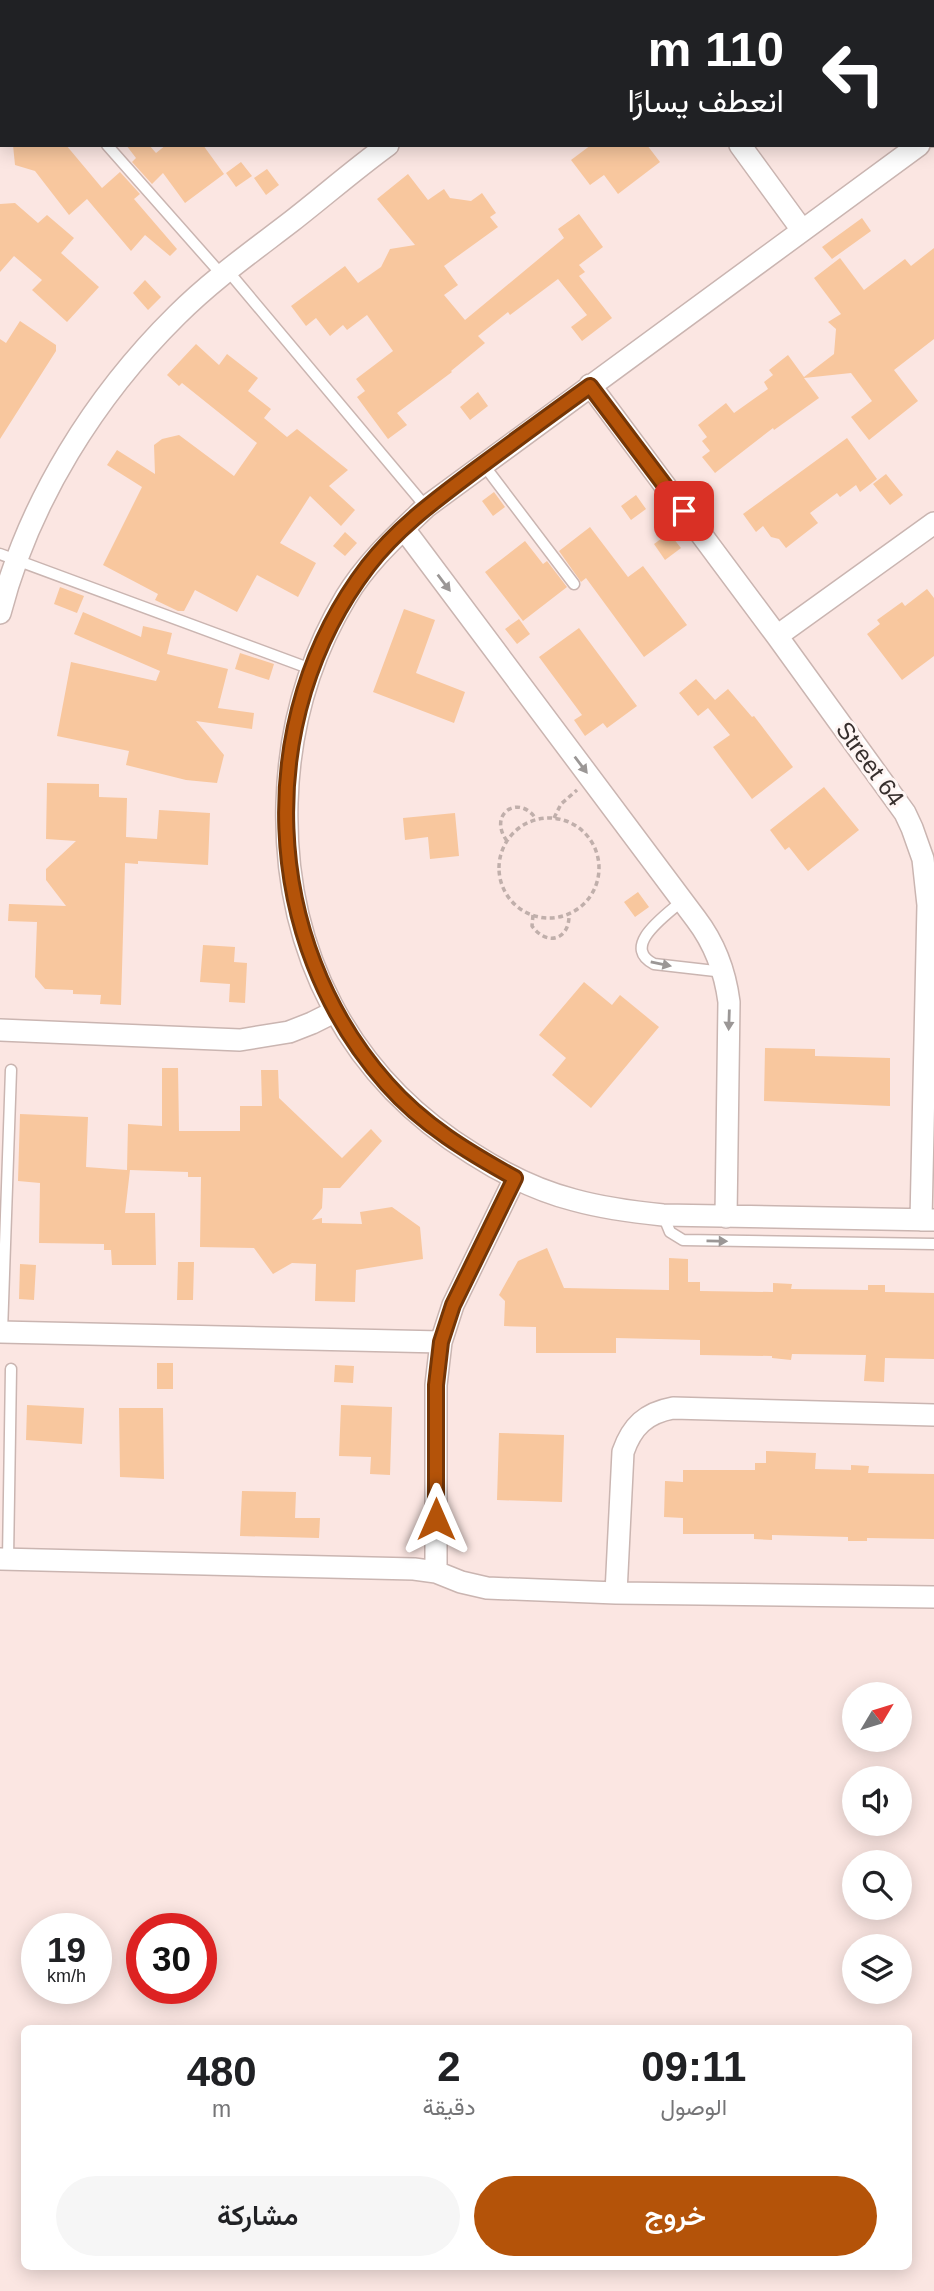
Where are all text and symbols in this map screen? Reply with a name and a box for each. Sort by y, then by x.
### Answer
text: 110 m [648,22,784,76]
icon: left [808,28,899,119]
text: انعطف يسارًا [627,83,784,119]
pin [654,481,714,541]
icon: arrive [665,492,703,530]
one-way arrow [437,574,452,592]
street label: Street 64 [831,716,910,811]
one-way arrow [574,756,588,775]
one-way arrow [650,958,672,969]
one-way arrow [723,1010,734,1032]
one-way arrow [706,1235,728,1247]
position arrow [399,1482,473,1556]
north arrow [842,1682,912,1752]
map controls [842,1682,912,2004]
button: sound [842,1766,912,1836]
button: search [842,1850,912,1920]
speed limit sign: 30 [126,1913,217,2004]
text: 19 [47,1930,86,1969]
button: layers [842,1934,912,2004]
text: km/h [47,1966,86,1986]
text: 2 [437,2043,461,2090]
text: 09:11 [641,2043,746,2090]
text: 480 [187,2048,257,2095]
text: دقيقة [422,2094,476,2120]
text: الوصول [661,2094,727,2120]
text: m [212,2096,231,2122]
button: مشاركة [56,2176,460,2256]
button: خروج [474,2176,877,2256]

